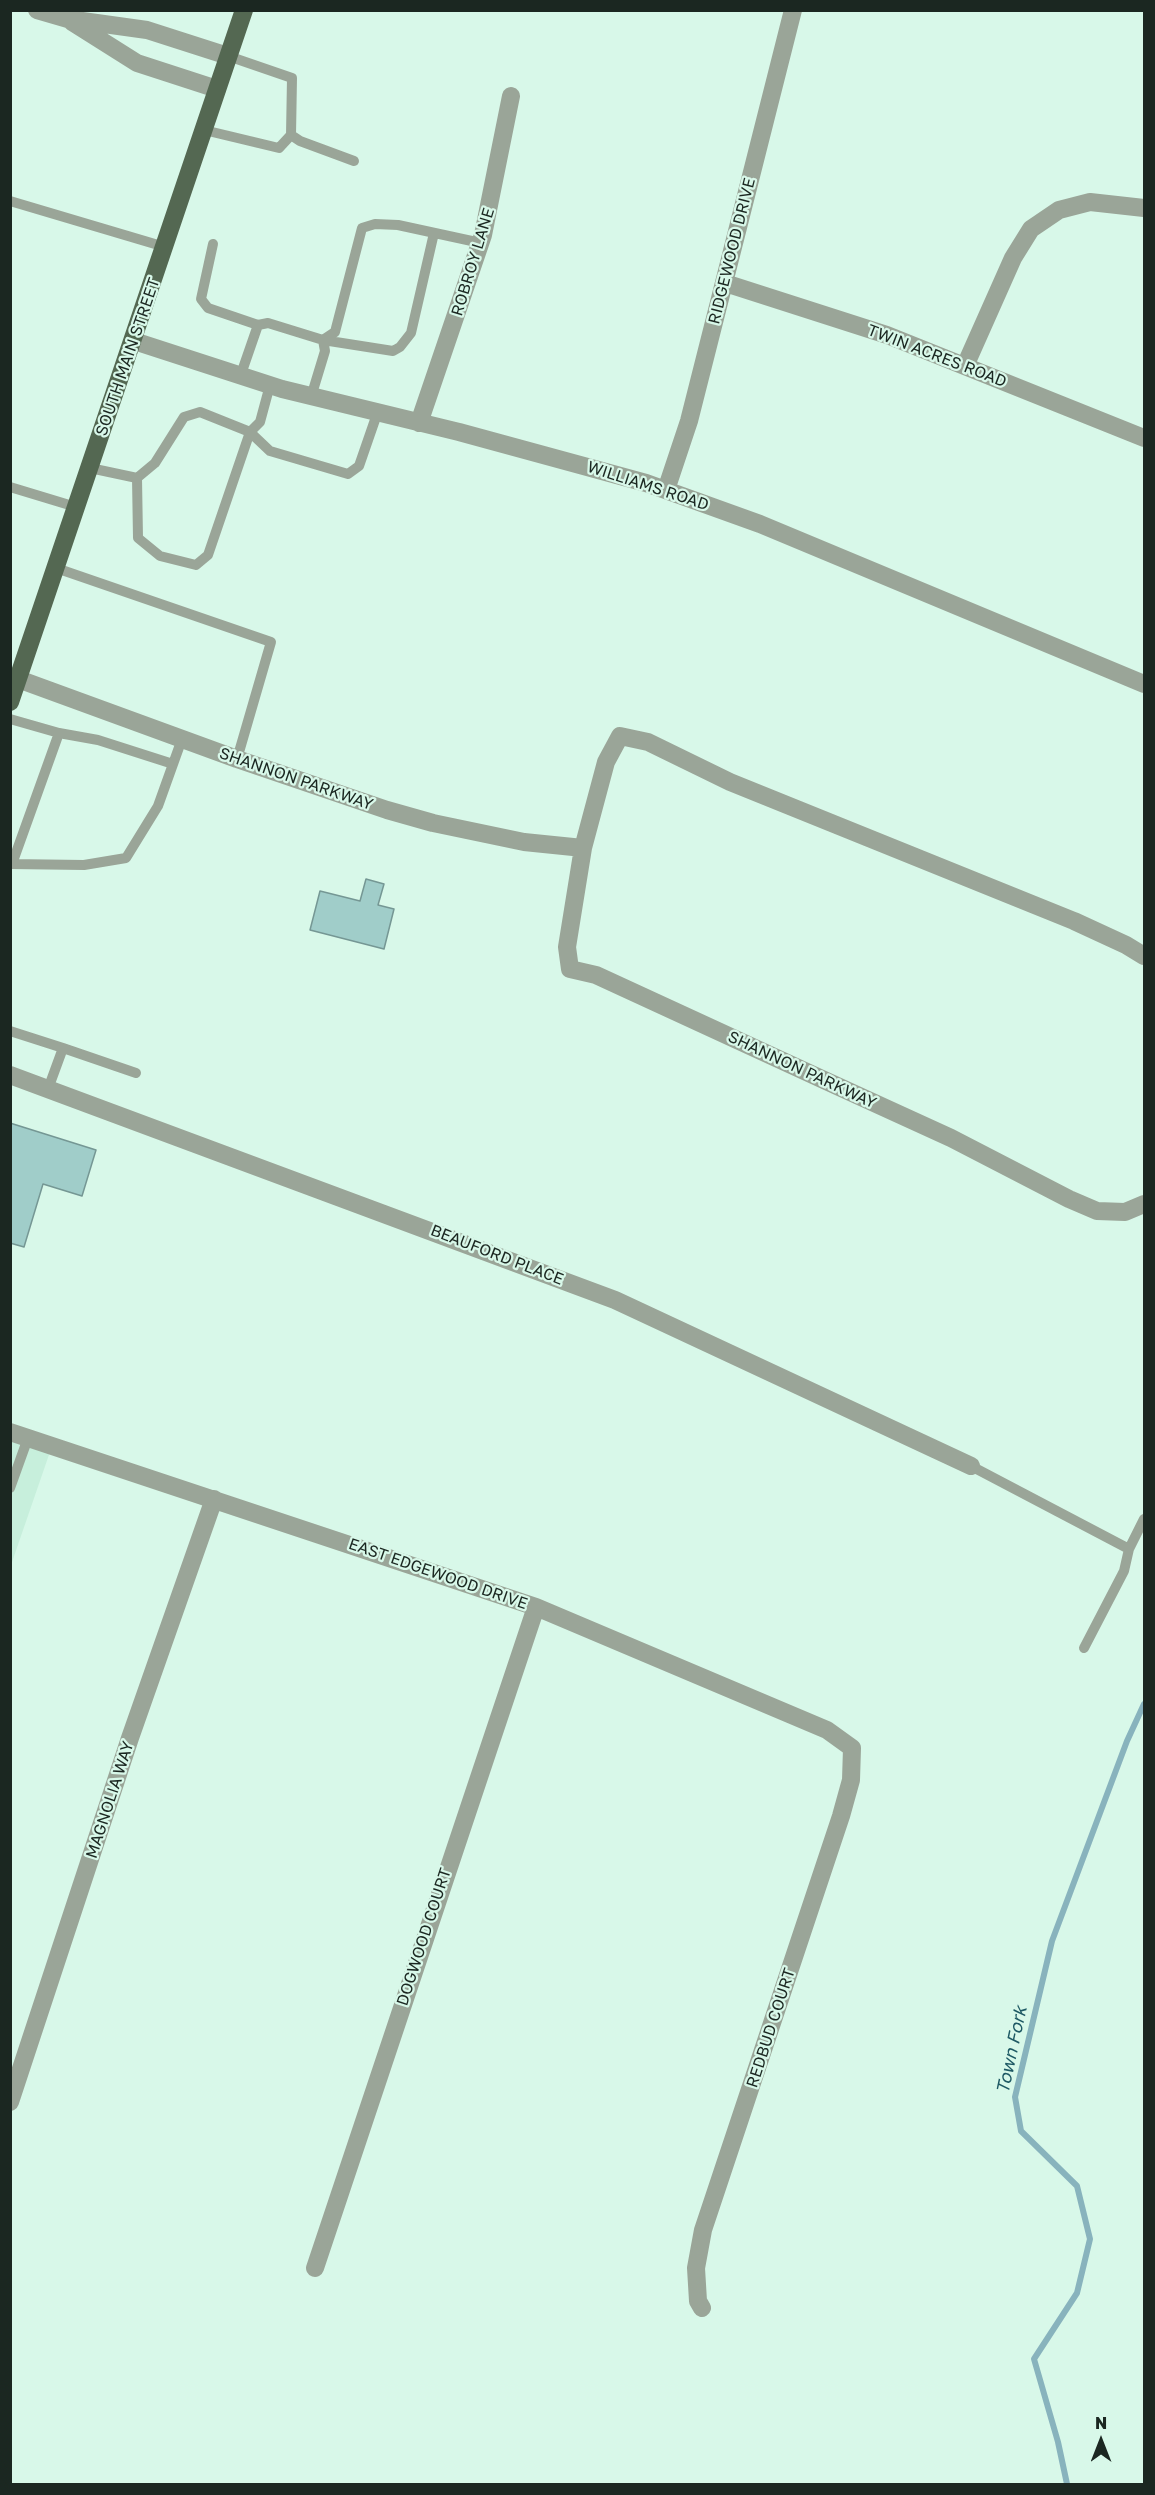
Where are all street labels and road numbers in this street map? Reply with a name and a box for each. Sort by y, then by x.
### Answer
street label: RIDGEWOOD DRIVE [705,176,759,326]
street label: ROBROY LANE [447,206,499,318]
street label: SOUTH MAIN STREET [92,275,164,439]
street label: TWIN ACRES ROAD [865,321,1009,391]
street label: WILLIAMS ROAD [585,457,711,515]
street label: SHANNON PARKWAY [217,744,375,814]
street label: SHANNON PARKWAY [725,1027,879,1113]
street label: BEAUFORD PLACE [428,1221,566,1289]
street label: EAST EDGEWOOD DRIVE [346,1534,530,1614]
street label: MAGNOLIA WAY [82,1739,138,1861]
street label: DOGWOOD COURT [393,1866,455,2008]
street label: REDBUD COURT [743,1966,799,2090]

